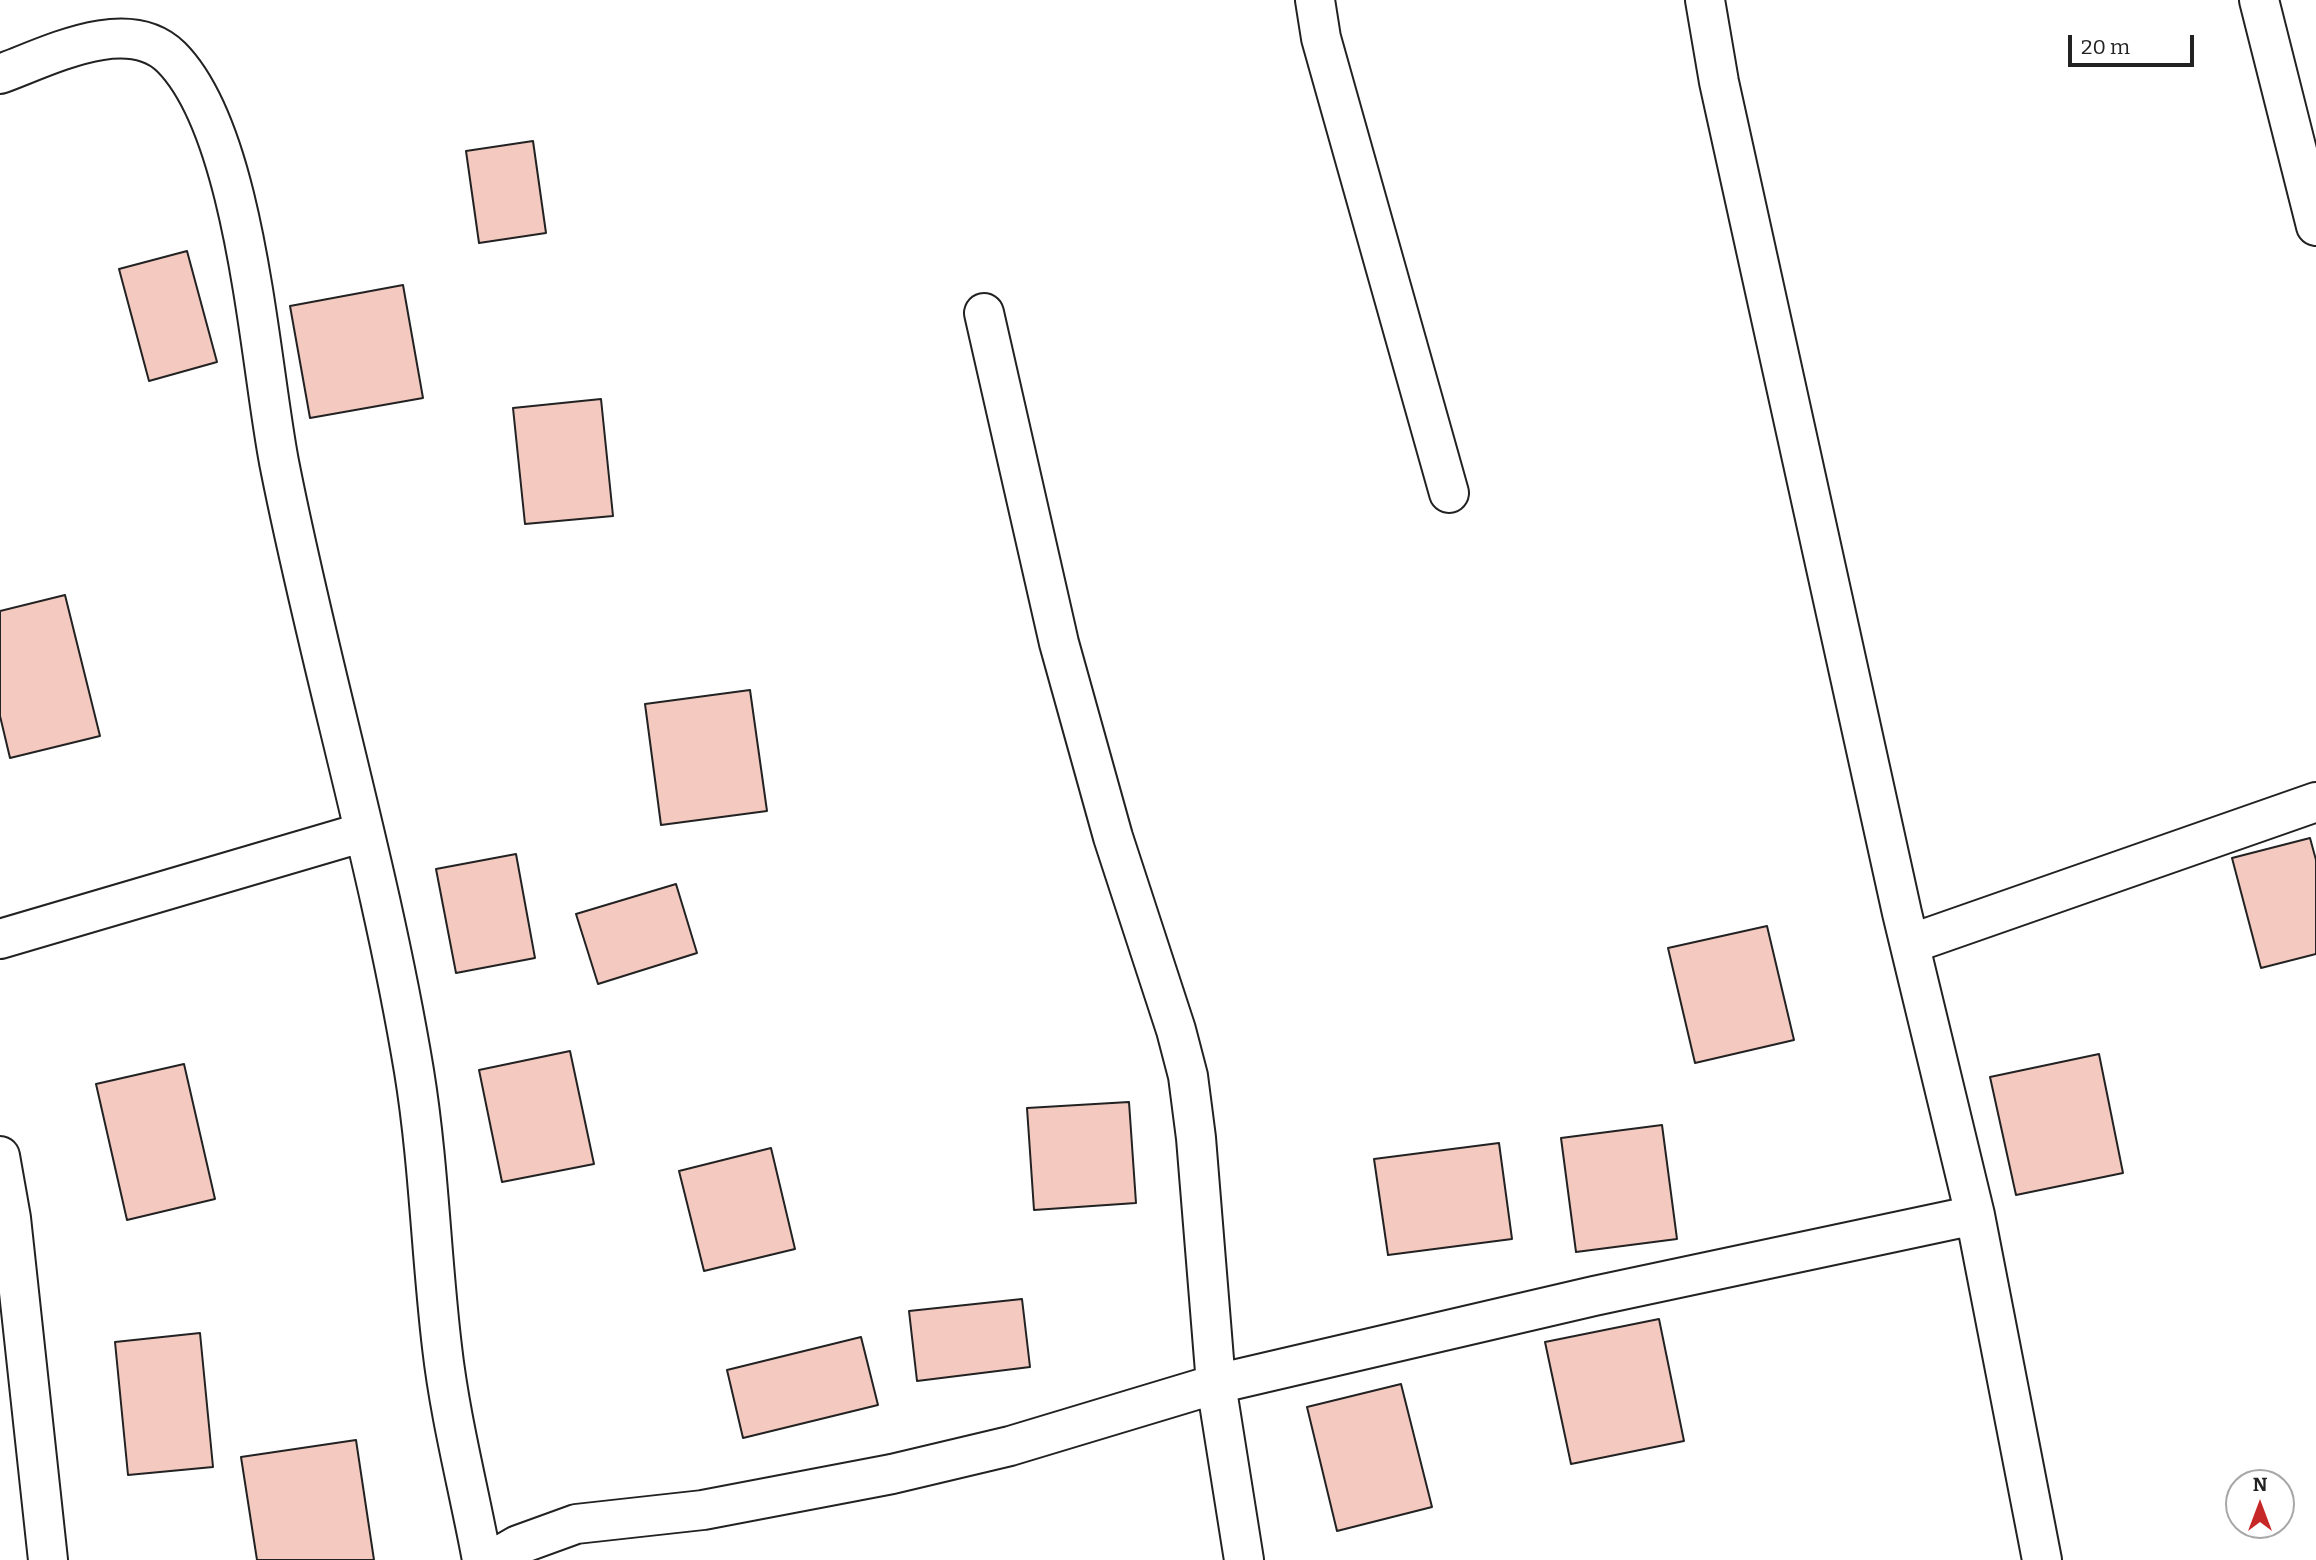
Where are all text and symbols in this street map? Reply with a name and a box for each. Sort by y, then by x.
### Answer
scale bar [2071,21,2197,65]
text: 20 m [2081,34,2130,60]
north arrow [2225,1469,2295,1539]
text: N [2253,1473,2267,1496]

